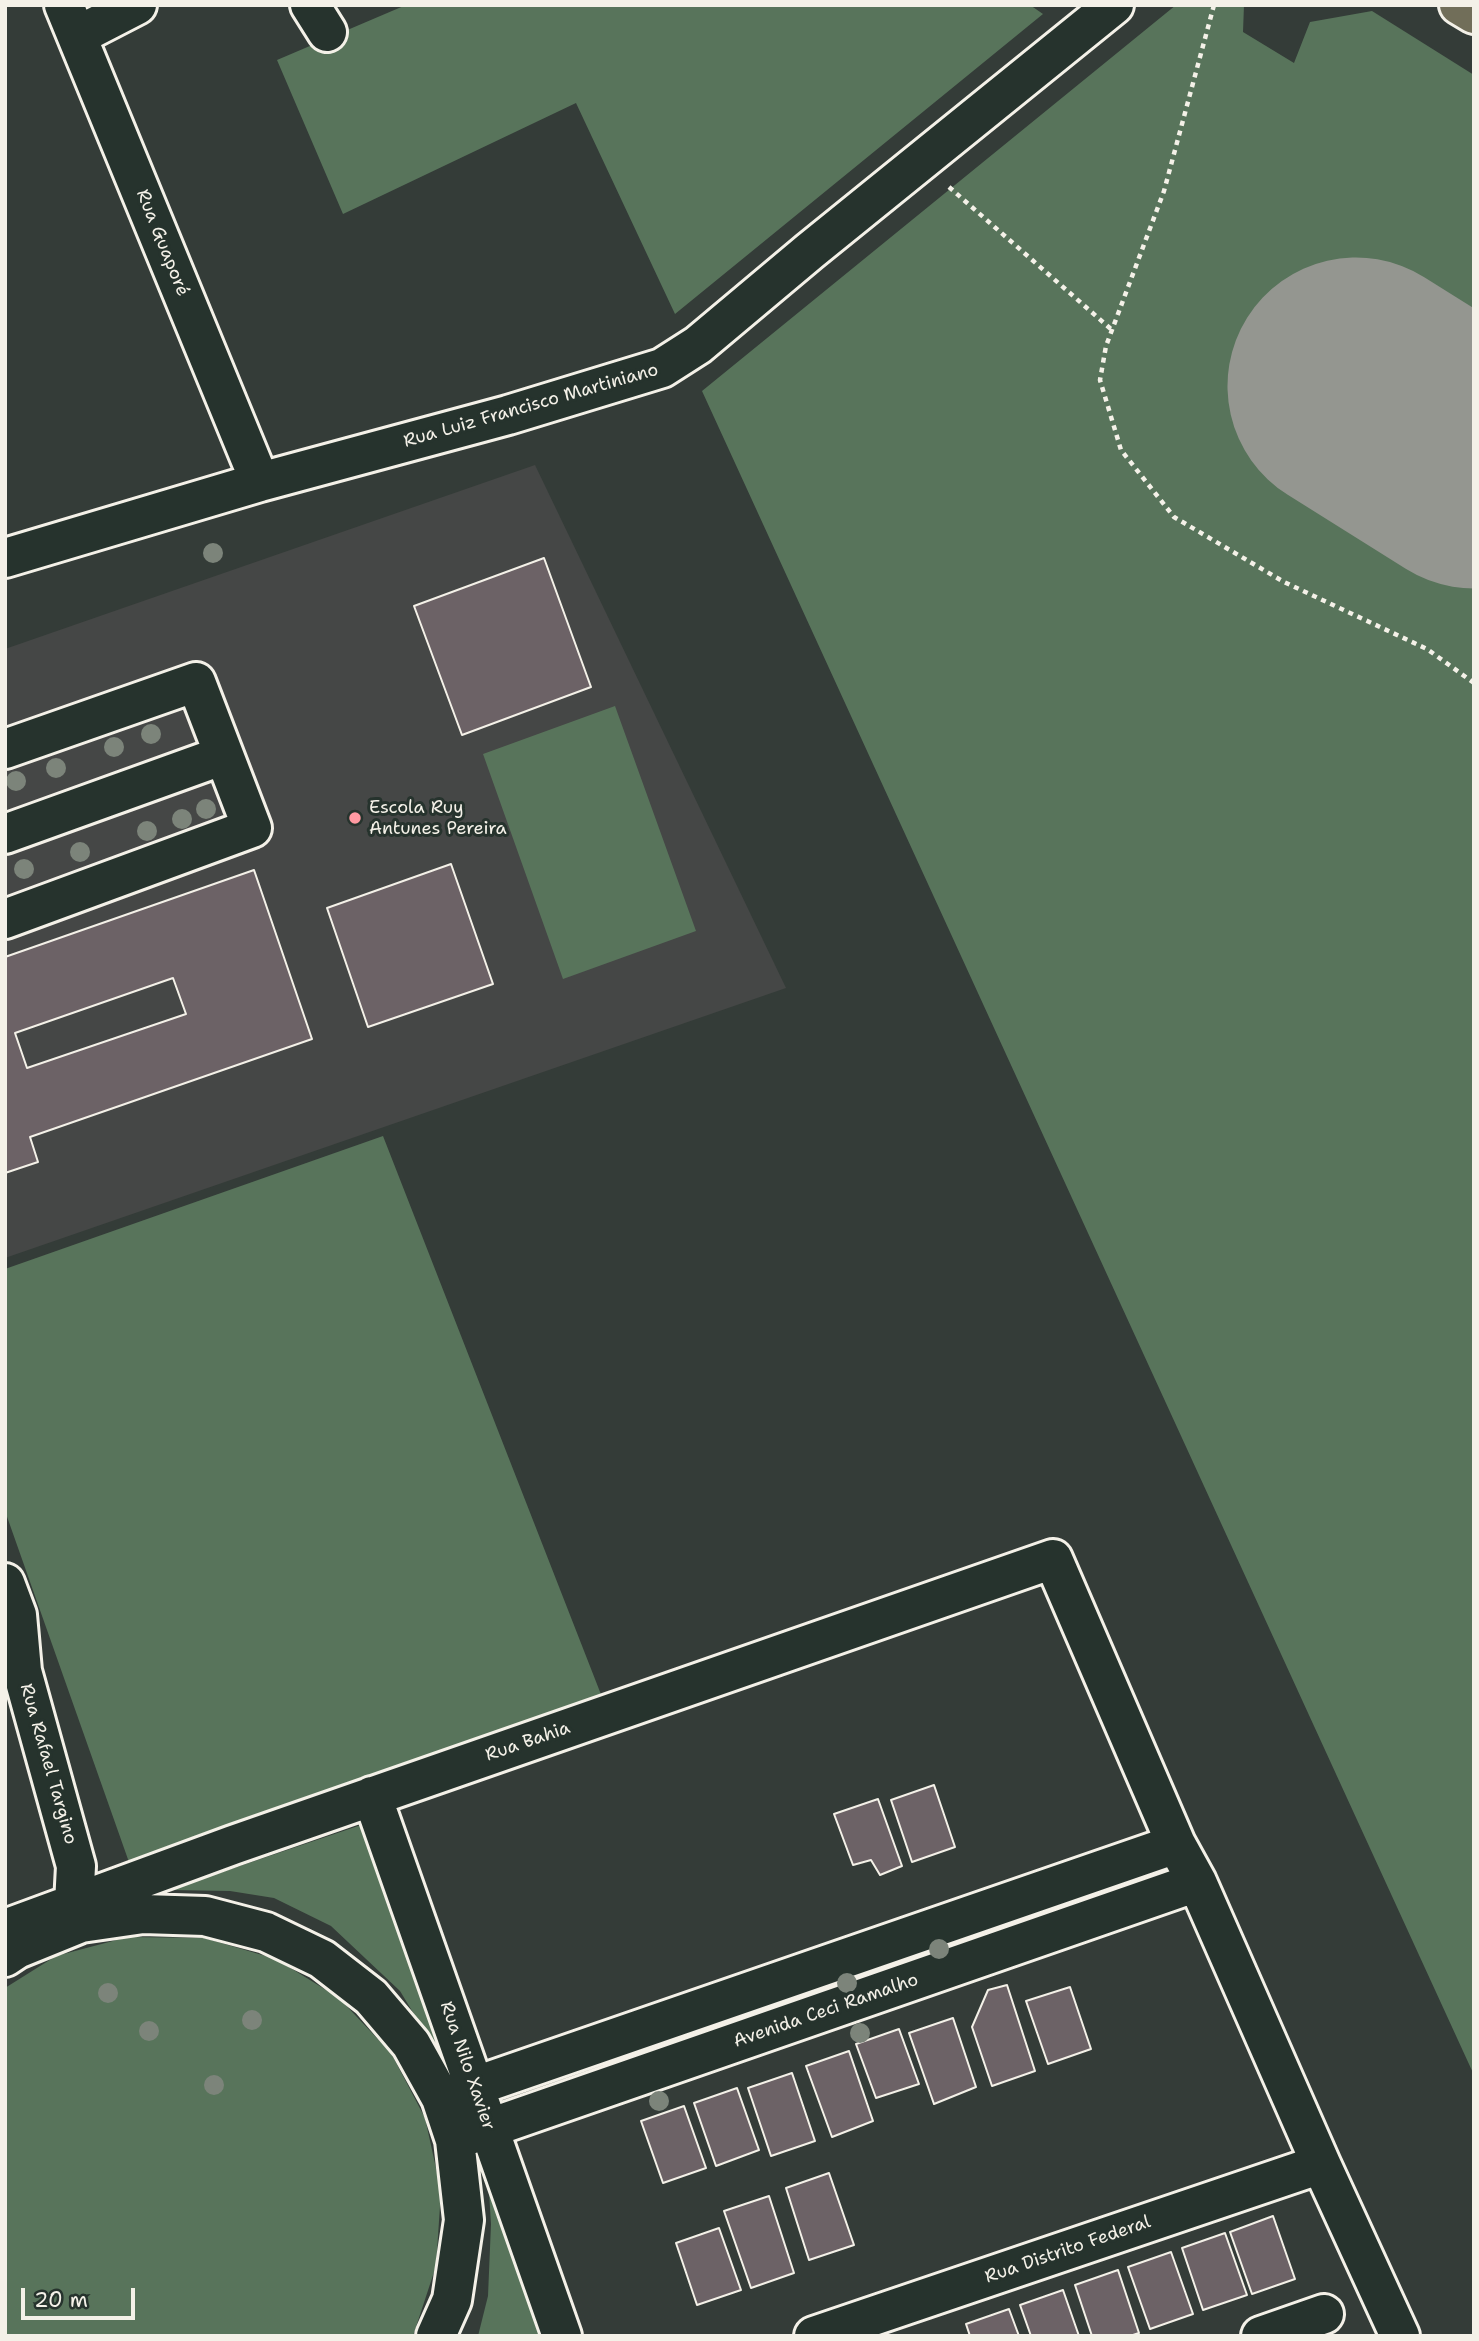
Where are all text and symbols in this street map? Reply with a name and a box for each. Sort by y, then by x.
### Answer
street label: Rua Guaporé [131,187,193,299]
street label: Rua Luiz Francisco Martiniano [401,359,661,453]
place label: Escola Ruy Antunes Pereira [369,797,507,840]
marker: Escola Ruy Antunes Pereira [347,810,363,826]
street label: Rua Rafael Targino [15,1681,81,1847]
street label: Rua Bahia [483,1717,573,1767]
street label: Avenida Ceci Ramalho [731,1969,921,2053]
street label: Rua Nilo Xavier [435,1999,499,2133]
street label: Rua Distrito Federal [982,2211,1154,2289]
scale bar [24,2274,138,2318]
text: 20 m [34,2286,88,2314]

